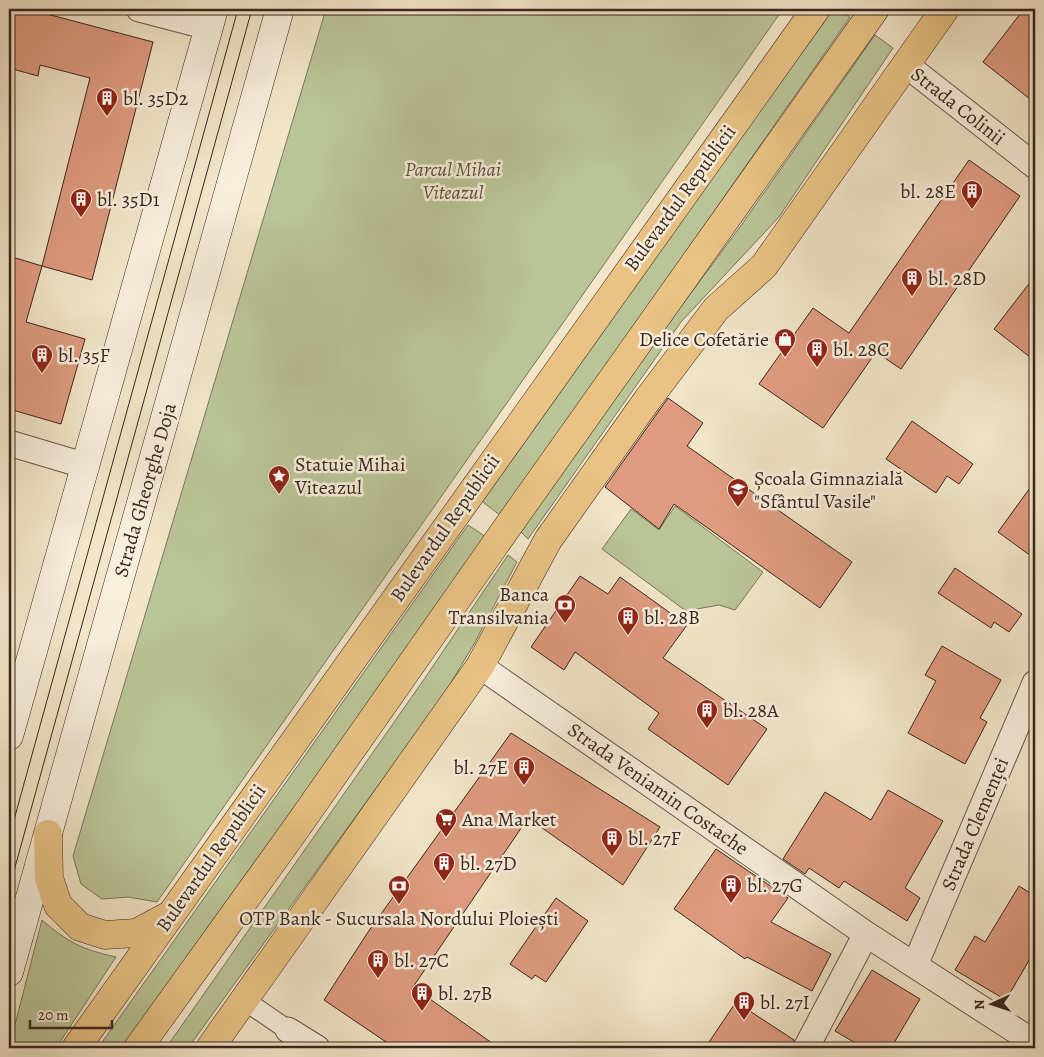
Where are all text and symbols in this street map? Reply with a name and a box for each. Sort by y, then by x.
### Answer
street label: Strada Colinii [905,61,1011,151]
place label: bl. 35D2 [123,85,189,112]
building icon: bl. 35D2 [95,86,119,117]
street label: Bulevardul Republicii [618,119,742,277]
park label: Parcul Mihai Viteazul [405,156,501,206]
place label: bl. 28E [900,178,956,205]
building icon: bl. 28E [960,179,984,210]
place label: bl. 35D1 [97,186,160,213]
building icon: bl. 35D1 [69,187,93,218]
place label: bl. 28D [928,265,986,292]
building icon: bl. 28D [900,266,924,297]
place label: Delice Cofetărie [639,326,769,353]
shop icon: Delice Cofetărie [773,327,797,358]
place label: bl. 28C [833,336,889,363]
building icon: bl. 28C [805,337,829,368]
place label: bl. 35F [58,342,110,369]
building icon: bl. 35F [30,343,54,374]
street label: Strada Gheorghe Doja [107,399,183,580]
street label: Bulevardul Republicii [384,449,506,607]
place label: Statuie Mihai Viteazul [294,451,406,501]
place icon: Statuie Mihai Viteazul [267,464,291,495]
place label: Școala Gimnazială "Sfântul Vasile" [754,465,904,515]
school or university icon: Școala Gimnazială "Sfântul Vasile" [726,477,750,508]
place label: Banca Transilvania [449,581,550,631]
bank icon: Banca Transilvania [553,593,577,624]
place label: bl. 28B [644,604,700,631]
building icon: bl. 28B [616,605,640,636]
place label: bl. 28A [723,697,779,724]
building icon: bl. 28A [695,698,719,729]
street label: Strada Veniamin Costache [562,716,754,862]
street label: Strada Clemenței [935,753,1015,895]
place label: bl. 27E [454,754,508,781]
building icon: bl. 27E [512,755,536,786]
street label: Bulevardul Republicii [150,779,272,937]
place label: Ana Market [461,806,557,833]
supermarket icon: Ana Market [434,807,458,838]
place label: bl. 27F [628,825,681,852]
building icon: bl. 27F [600,826,624,857]
place label: bl. 27D [460,850,517,877]
building icon: bl. 27D [432,851,456,882]
place label: bl. 27G [747,872,803,899]
building icon: bl. 27G [719,873,743,904]
bank icon: OTP Bank - Sucursala Nordului Ploiești [387,874,411,905]
place label: OTP Bank - Sucursala Nordului Ploiești [239,905,559,932]
place label: bl. 27C [394,947,449,974]
building icon: bl. 27C [366,948,390,979]
place label: bl. 27B [438,980,493,1007]
north arrow [966,980,1016,1030]
building icon: bl. 27B [410,981,434,1012]
place label: bl. 27I [760,989,810,1016]
building icon: bl. 27I [732,990,756,1021]
scale bar [30,997,112,1029]
text: N [970,999,989,1010]
text: 20 m [38,1005,69,1025]

